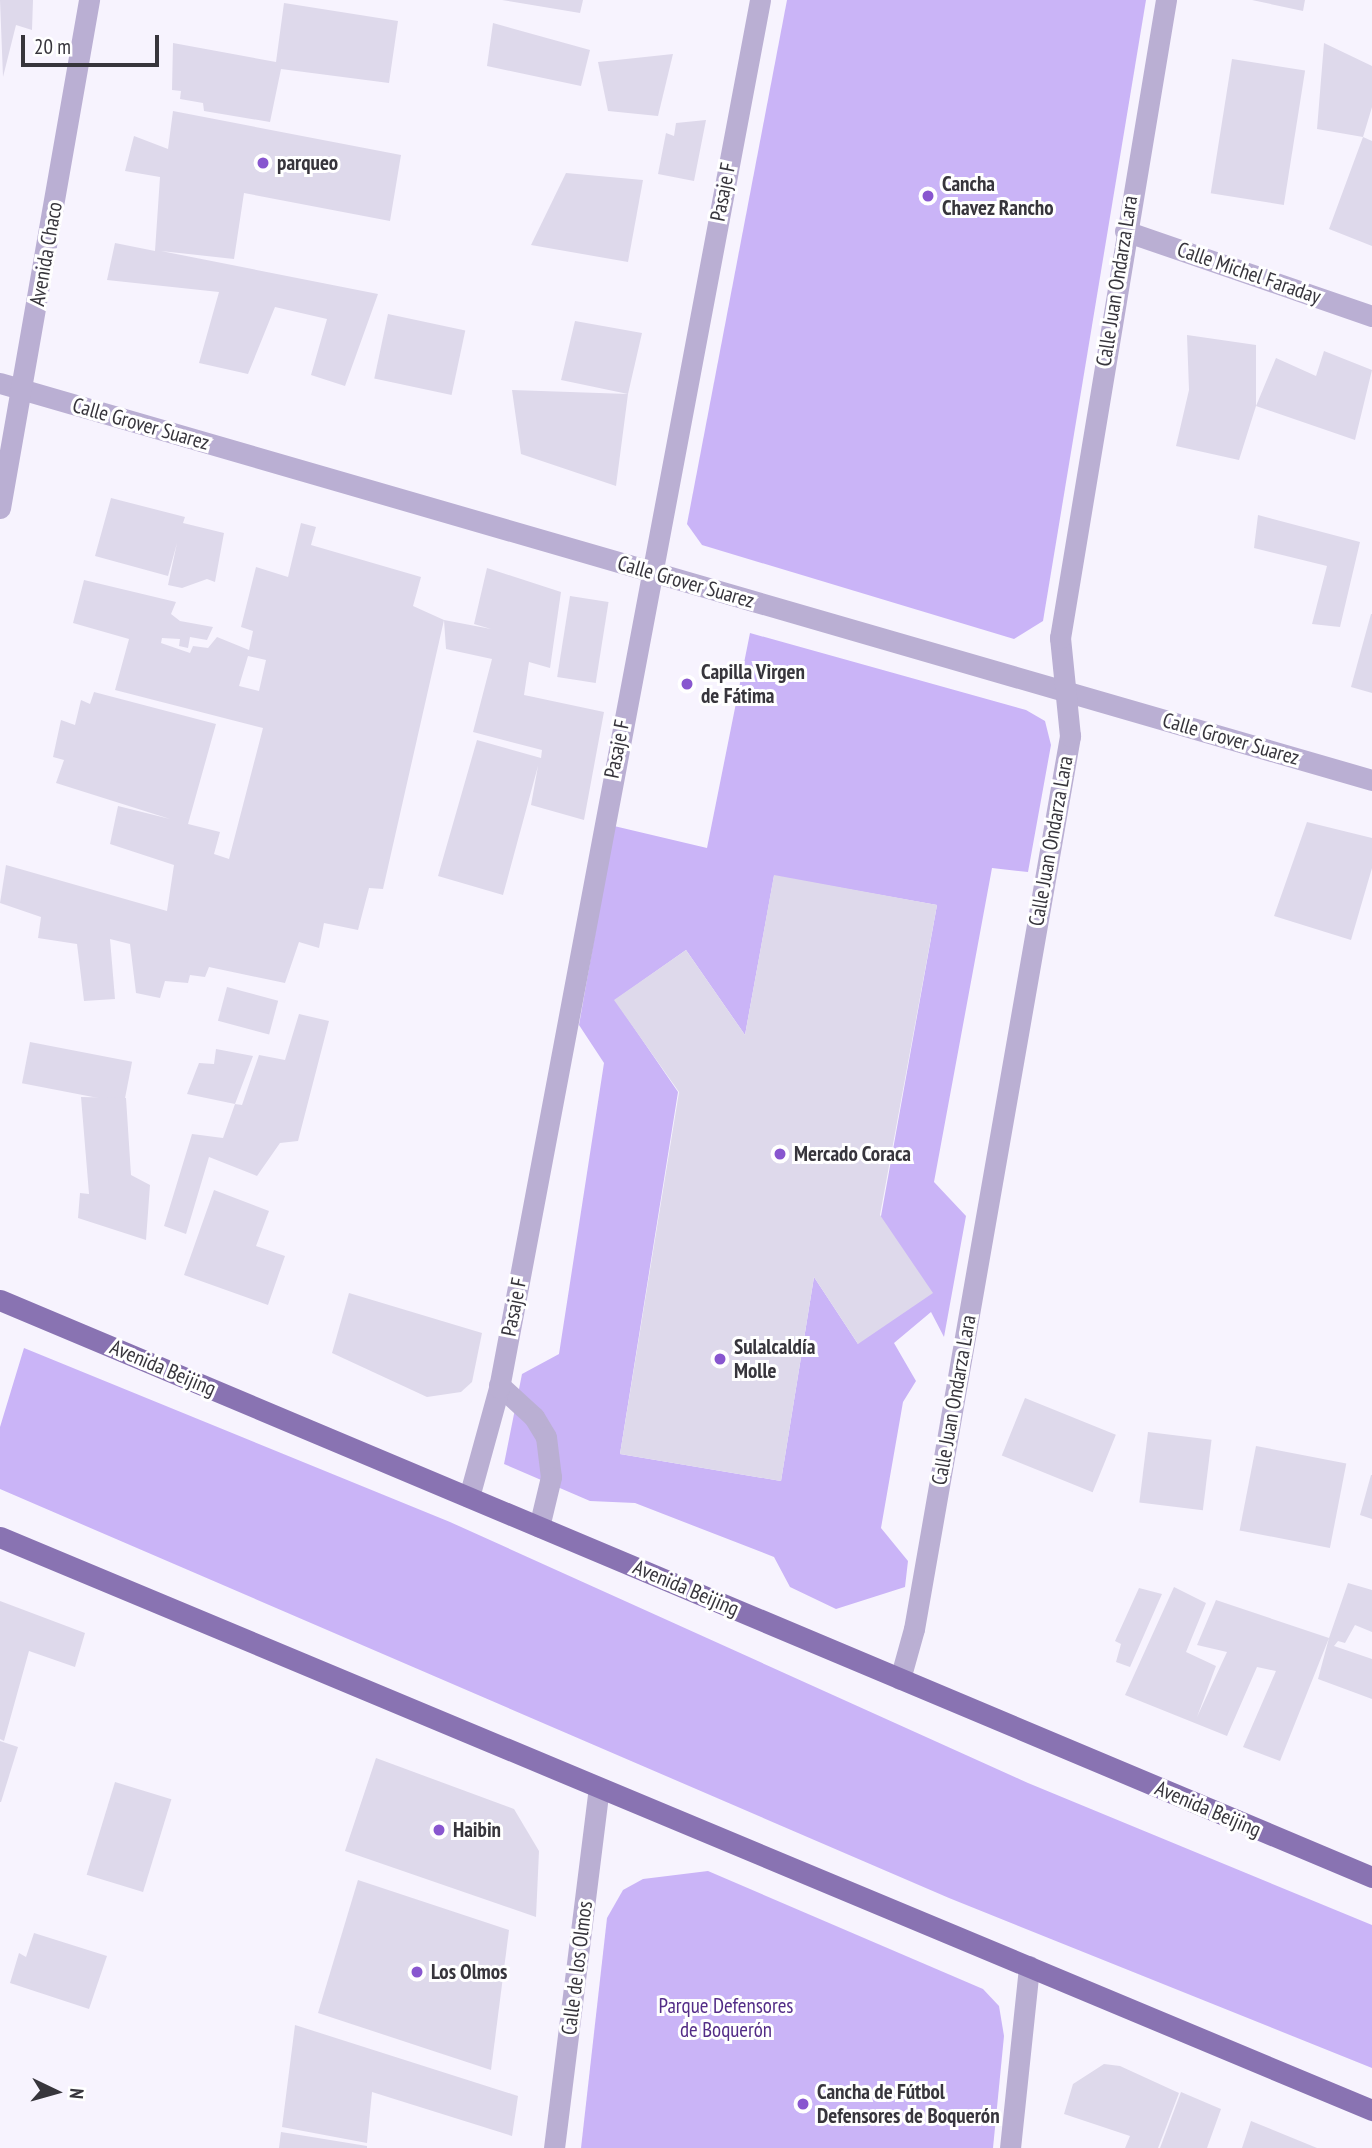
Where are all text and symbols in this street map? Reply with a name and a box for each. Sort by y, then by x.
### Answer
scale bar [24,21,163,65]
text: 20 m [34,33,71,60]
place label: parqueo [277,150,338,176]
marker: parqueo [255,155,271,171]
street label: Pasaje F [705,161,741,223]
place label: Cancha Chavez Rancho [942,171,1054,221]
marker: Cancha Chavez Rancho [920,188,936,204]
street label: Calle Juan Ondarza Lara [1091,194,1143,368]
street label: Avenida Chaco [24,200,68,308]
street label: Calle Michel Faraday [1174,237,1324,309]
street label: Calle Grover Suarez [70,392,212,456]
street label: Calle Grover Suarez [615,550,757,614]
place label: Capilla Virgen de Fátima [701,659,806,709]
marker: Capilla Virgen de Fátima [679,676,695,692]
street label: Calle Grover Suarez [1160,707,1302,771]
street label: Pasaje F [599,718,635,780]
street label: Calle Juan Ondarza Lara [1024,754,1078,928]
place label: Mercado Coraca [794,1141,911,1167]
marker: Mercado Coraca [772,1146,788,1162]
street label: Pasaje F [496,1276,532,1338]
street label: Calle Juan Ondarza Lara [927,1313,981,1487]
street label: Avenida Beijing [106,1334,220,1402]
place label: Sulalcaldía Molle [734,1334,815,1384]
marker: Sulalcaldía Molle [712,1351,728,1367]
street label: Avenida Beijing [629,1554,743,1622]
street label: Avenida Beijing [1151,1775,1265,1843]
place label: Haibin [453,1817,501,1843]
marker: Haibin [431,1822,447,1838]
street label: Calle de los Olmos [556,1900,598,2036]
place label: Los Olmos [431,1959,508,1985]
marker: Los Olmos [409,1964,425,1980]
park label: Parque Defensores de Boquerón [659,1993,793,2043]
north arrow [21,2057,91,2127]
place label: Cancha de Fútbol Defensores de Boquerón [817,2079,1000,2129]
text: N [65,2088,89,2100]
marker: Cancha de Fútbol Defensores de Boquerón [795,2096,811,2112]

